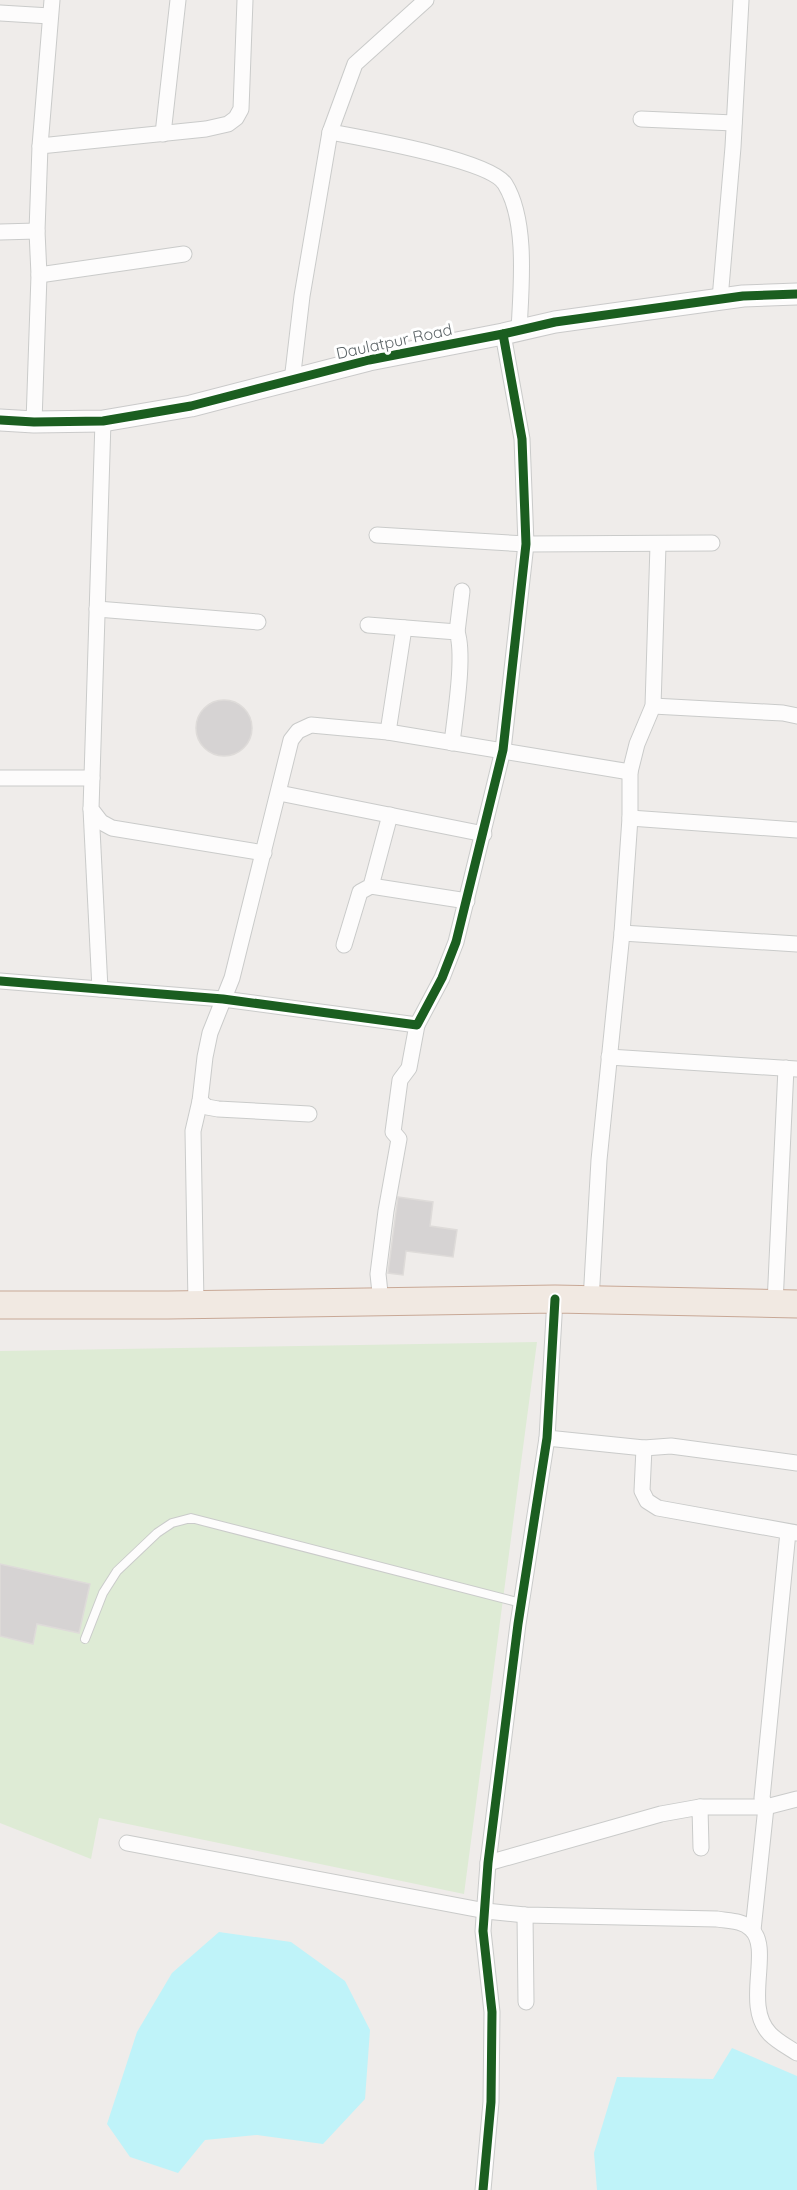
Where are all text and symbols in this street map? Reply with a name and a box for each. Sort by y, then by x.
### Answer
street label: Daulatpur Road [334,319,454,363]

